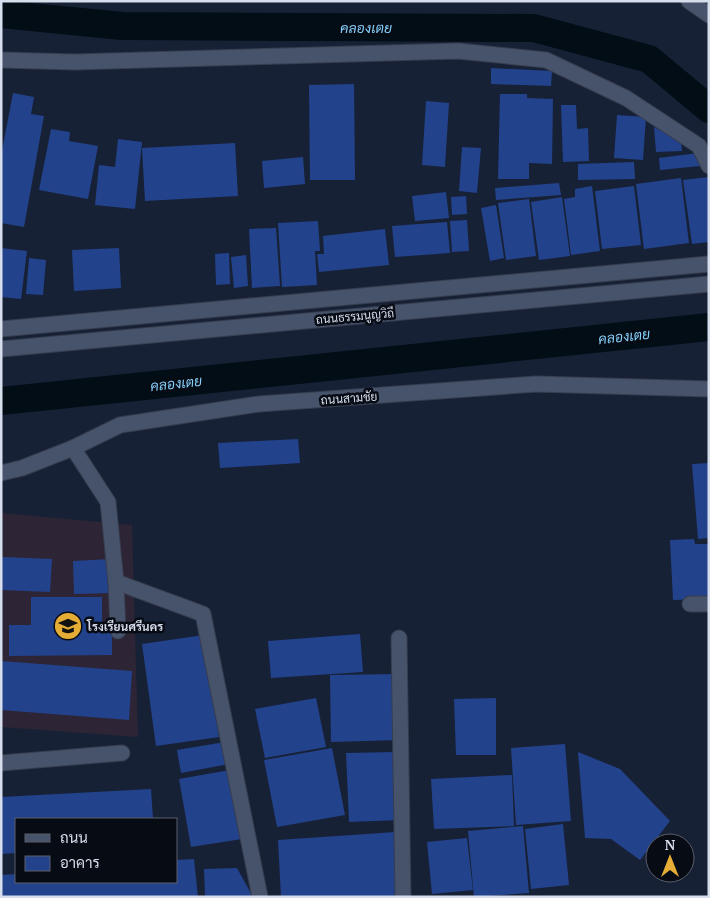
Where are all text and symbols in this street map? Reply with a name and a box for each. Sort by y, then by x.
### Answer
water label: คลองเตย [340,18,392,37]
street label: ถนนธรรมนูญวิถี [315,305,395,328]
water label: คลองเตย [597,324,651,348]
water label: คลองเตย [149,371,203,395]
street label: ถนนสามชัย [320,389,378,407]
school or university icon: โรงเรียนศรีนคร [53,611,83,641]
place label: โรงเรียนศรีนคร [86,619,163,634]
legend [15,818,178,883]
text: ถนน [60,827,88,847]
north arrow [645,833,695,883]
text: N [665,835,676,854]
text: อาคาร [60,852,100,872]

